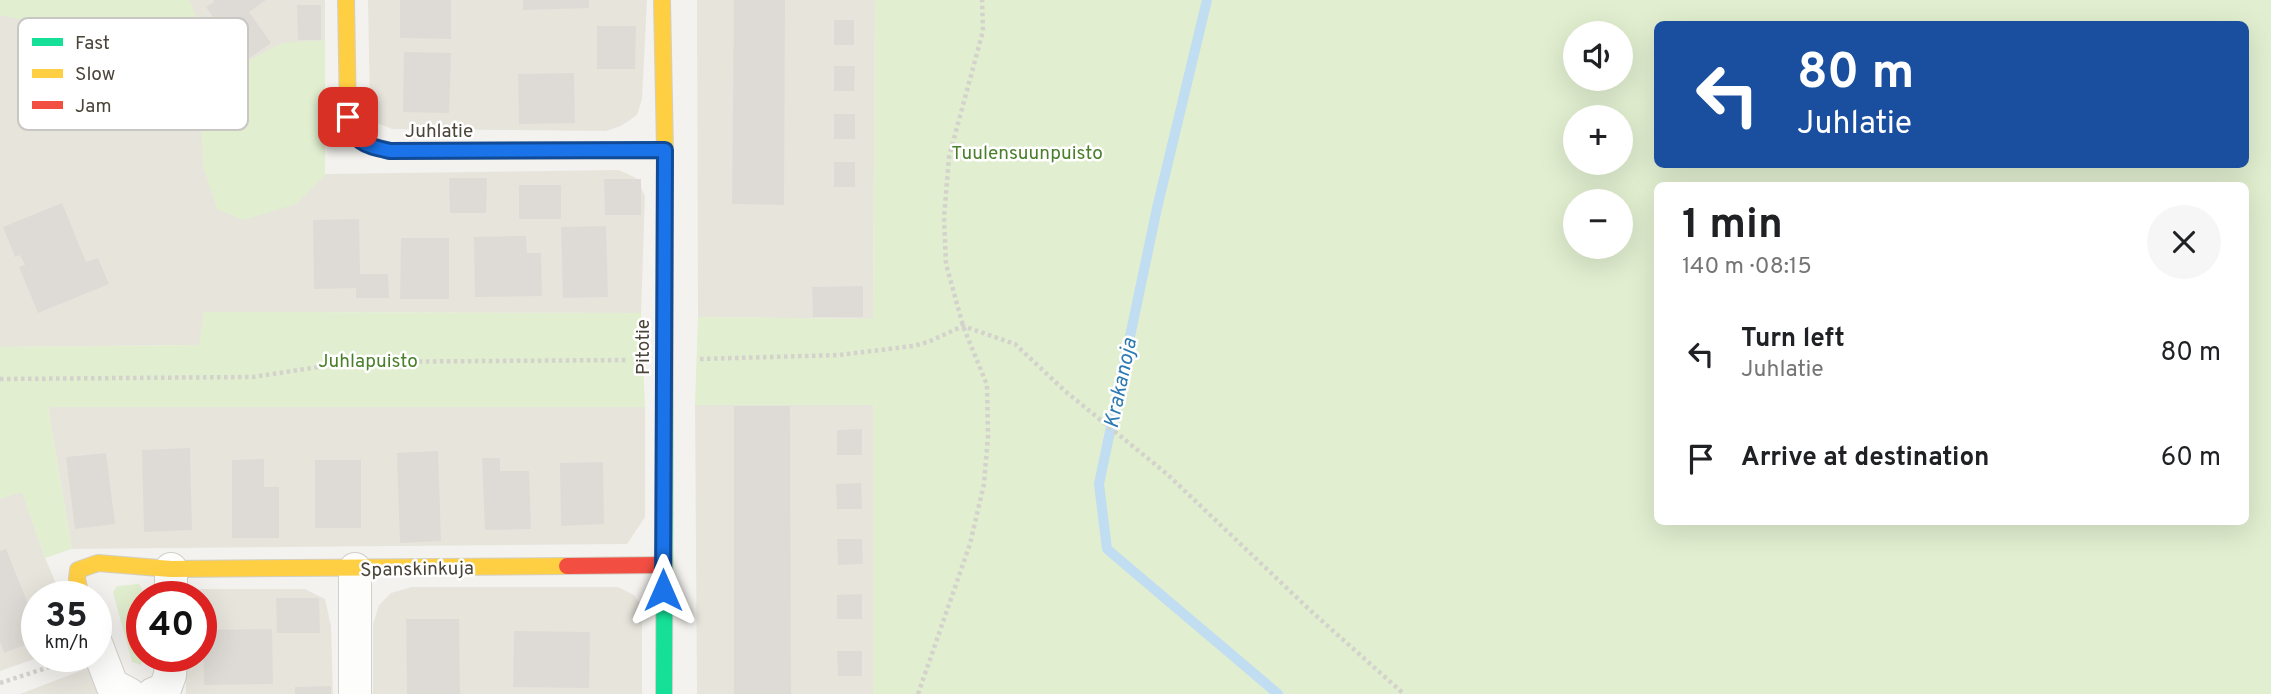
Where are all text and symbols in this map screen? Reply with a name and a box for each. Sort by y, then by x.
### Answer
legend [18,18,248,130]
map controls [1563,21,1633,259]
button: sound [1563,21,1633,91]
text: Fast [75,32,110,56]
text: 80 m [1797,44,1914,106]
icon: left [1682,49,1773,140]
text: Slow [75,63,115,87]
pin [318,87,378,147]
text: Jam [75,95,112,119]
icon: arrive [329,98,367,136]
button: + [1563,105,1633,175]
text: Juhlatie [1797,105,1912,145]
street label: Juhlatie [405,120,473,144]
park label: Tuulensuunpuisto [951,142,1103,166]
button: − [1563,189,1633,259]
text: 1 min [1682,200,1783,253]
button: close [2147,205,2221,279]
text: 140 m · 08:15 [1682,253,1812,282]
street label: Pitotie [632,319,656,375]
text: Turn left [1741,323,1845,356]
icon: left [1682,335,1720,373]
water label: Krakanoja [1099,336,1144,431]
text: 80 m [2161,337,2221,370]
park label: Juhlapuisto [318,350,418,374]
text: Juhlatie [1741,356,1824,385]
icon: arrive [1682,440,1720,478]
text: Arrive at destination [1741,442,1989,475]
text: 60 m [2161,442,2221,475]
position arrow [626,553,700,627]
street label: Spanskinkuja [360,557,474,583]
speed limit sign: 40 [126,581,217,672]
text: 35 [45,595,88,639]
text: km/h [45,632,88,655]

